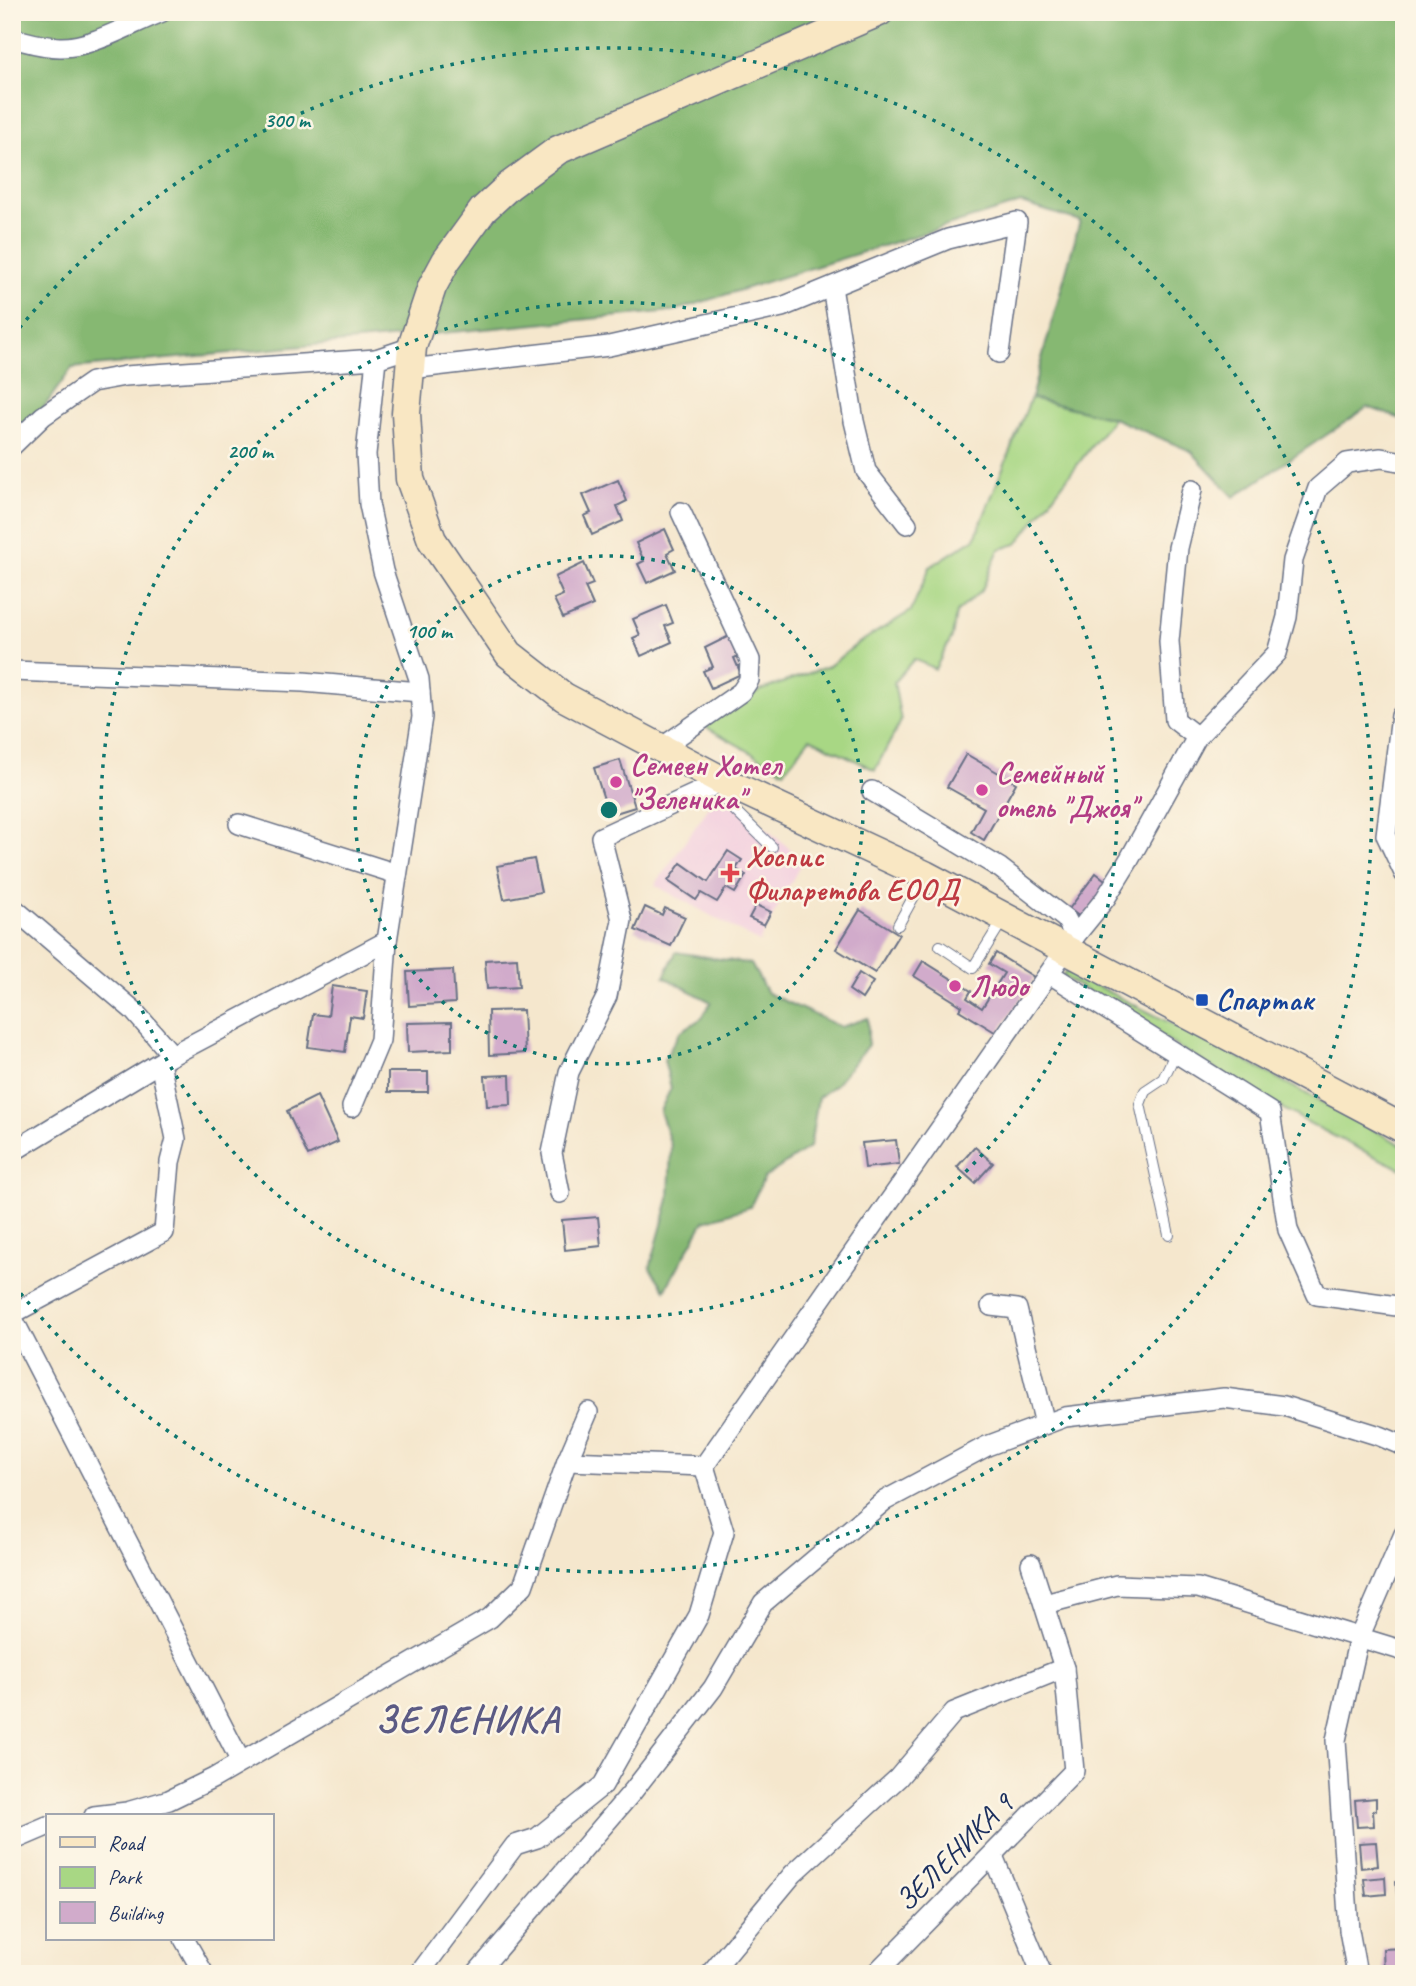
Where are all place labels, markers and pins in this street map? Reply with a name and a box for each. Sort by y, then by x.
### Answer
place label: Семеен Хотел "Зеленика" [630,746,783,818]
place label: Семейный отель "Джоя" [996,754,1143,826]
marker: Семеен Хотел "Зеленика" [608,774,624,790]
marker: Семейный отель "Джоя" [974,782,990,798]
centre of rings [597,798,621,822]
place label: Хоспис Филаретова ЕООД [746,837,961,909]
marker: Хоспис Филаретова ЕООД [720,863,740,883]
place label: Людо [969,967,1031,1005]
marker: Людо [947,978,963,994]
place label: Спартак [1216,981,1316,1019]
marker: Спартак [1194,992,1210,1008]

